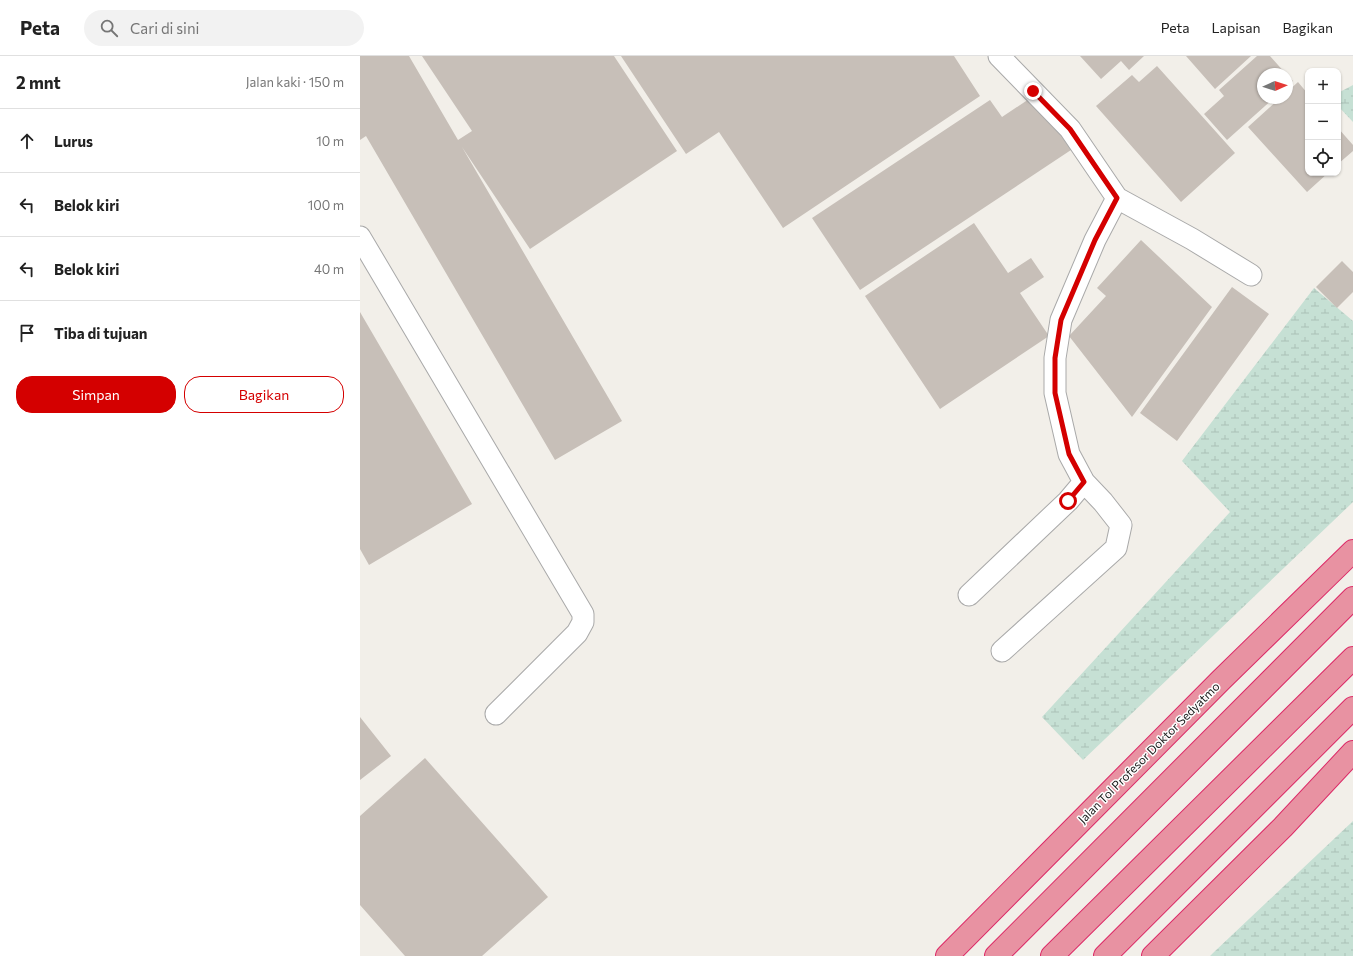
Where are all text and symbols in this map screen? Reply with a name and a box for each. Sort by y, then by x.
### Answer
search box [84,10,364,46]
text: Peta [20,16,60,39]
icon: search [98,17,120,39]
text: Cari di sini [130,19,199,37]
text: Peta [1161,19,1190,36]
text: Lapisan [1212,19,1261,36]
text: Bagikan [1283,19,1333,36]
north arrow [1257,68,1293,104]
map controls [1305,68,1341,176]
button: + [1305,68,1341,104]
text: 2 mnt [16,72,61,93]
text: Jalan kaki · 150 m [246,74,344,90]
route end [1024,82,1042,100]
button: − [1305,104,1341,140]
icon: ahead [16,130,38,152]
text: Lurus [54,132,93,150]
text: 10 m [316,133,344,149]
button: locate [1305,140,1341,176]
icon: left [16,194,38,216]
text: Belok kiri [54,196,120,214]
text: 100 m [308,197,344,213]
icon: left [16,258,38,280]
text: Belok kiri [54,260,120,278]
text: 40 m [314,261,344,277]
icon: arrive [16,322,38,344]
text: Tiba di tujuan [54,324,148,342]
button: Simpan [16,376,176,413]
button: Bagikan [184,376,344,413]
route start [1059,492,1077,510]
street label: Jalan Tol Profesor Doktor Sedyatmo [1075,679,1223,827]

